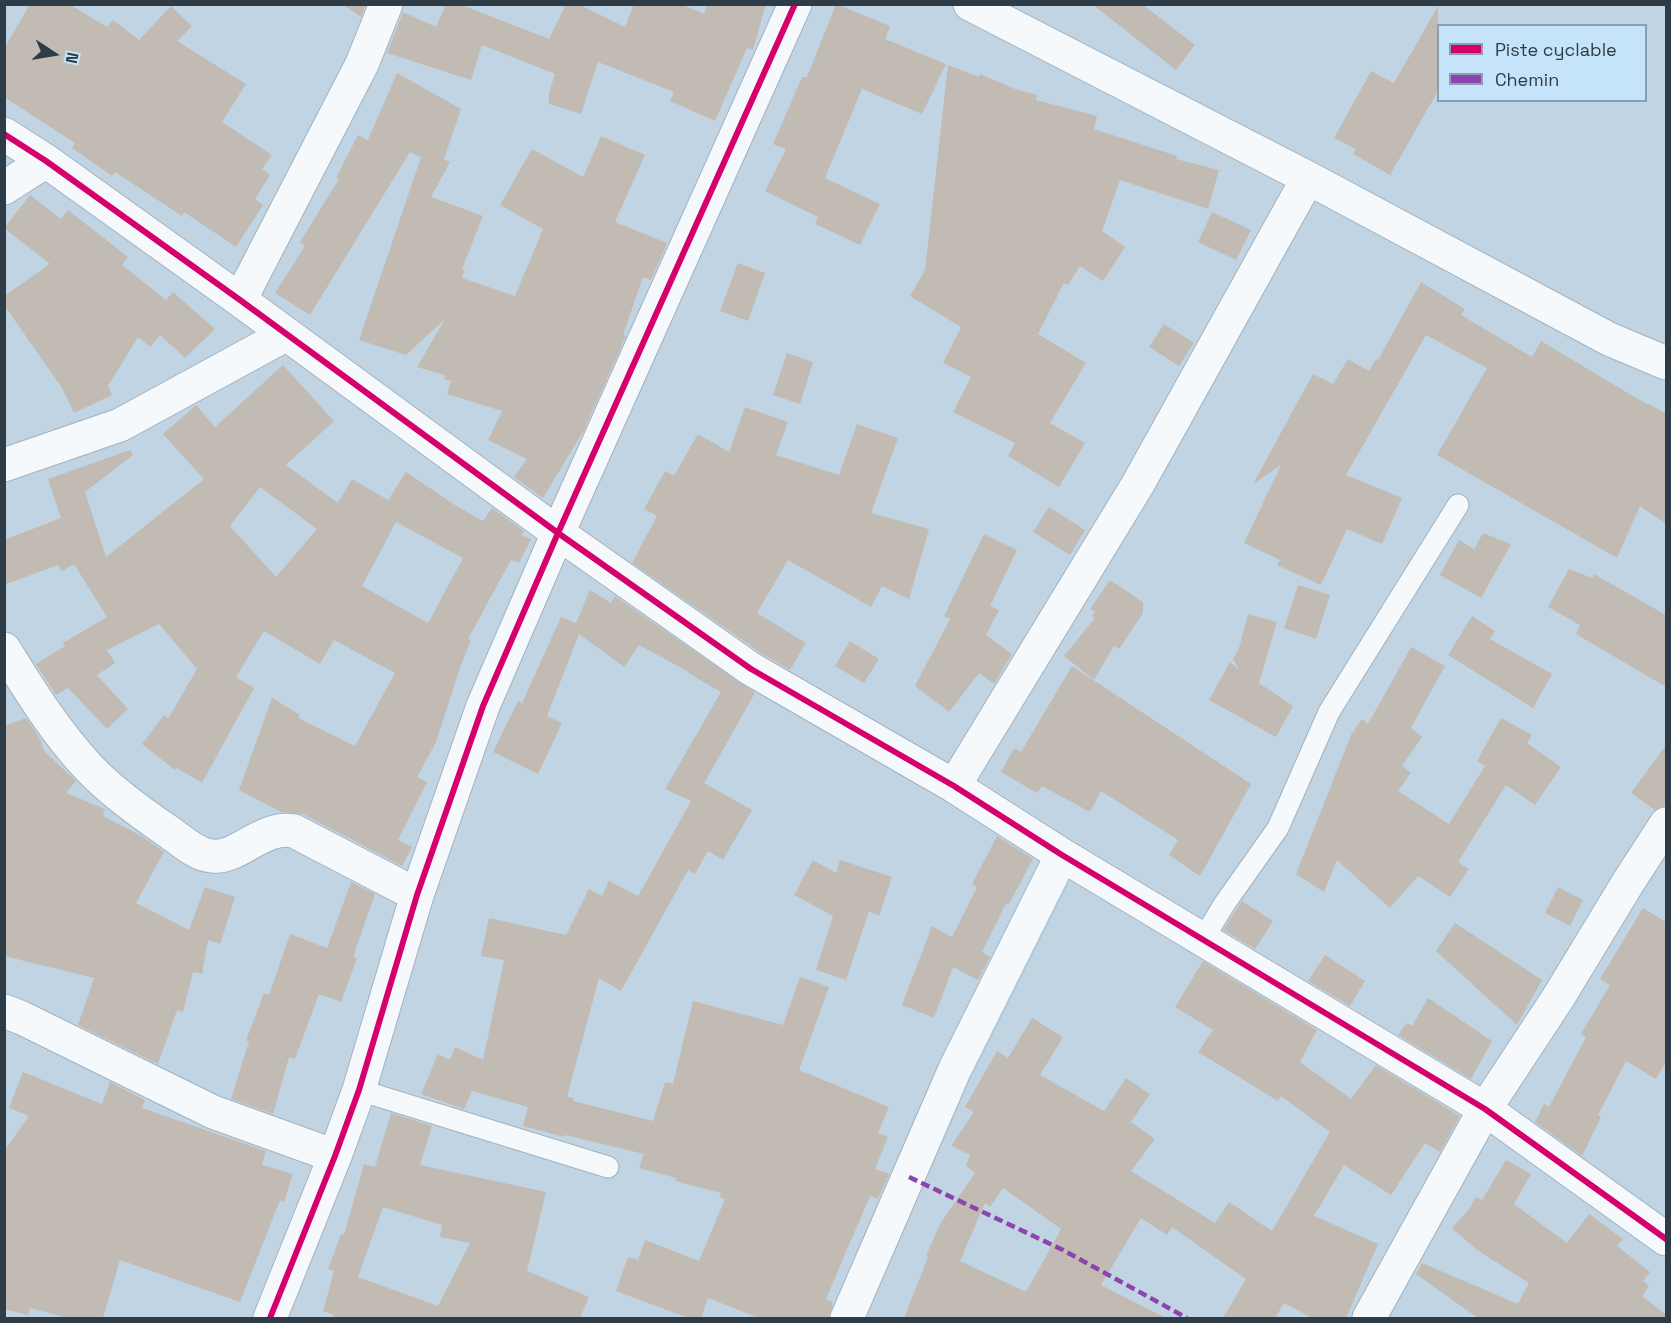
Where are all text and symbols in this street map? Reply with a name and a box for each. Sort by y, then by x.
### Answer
north arrow [24,24,84,84]
legend [1437,24,1647,102]
text: Piste cyclable [1495,38,1617,61]
text: N [61,50,83,65]
text: Chemin [1495,68,1559,91]

